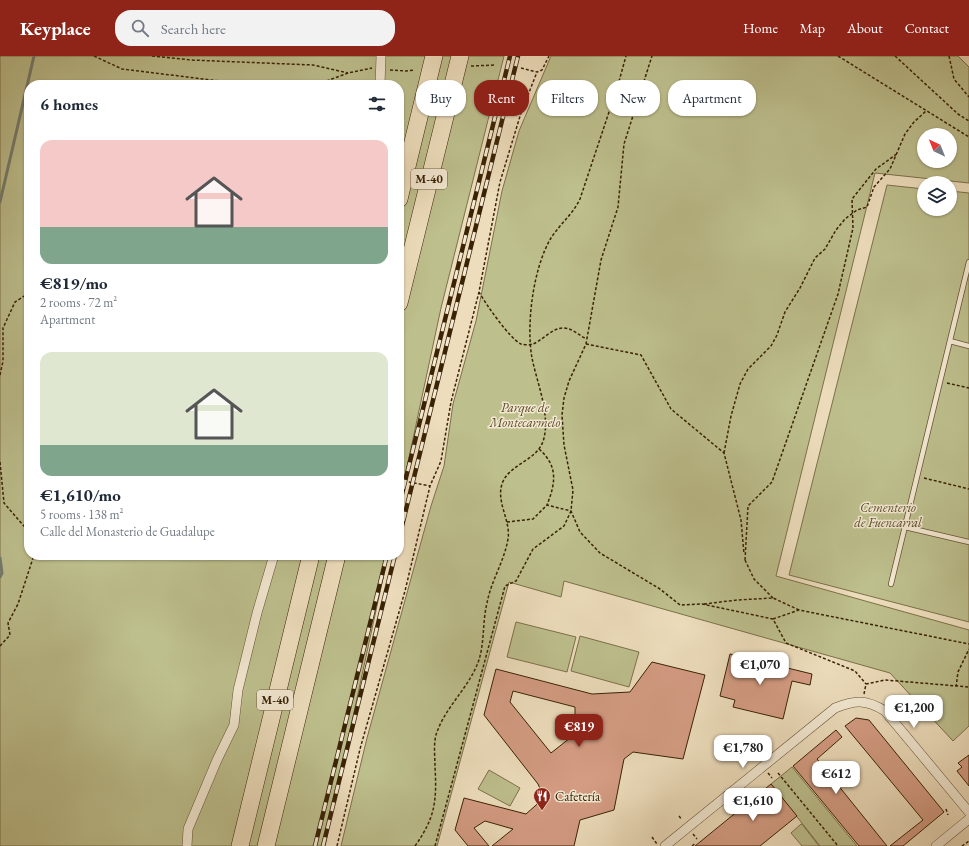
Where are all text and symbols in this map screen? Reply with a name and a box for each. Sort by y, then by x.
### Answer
search box [115,10,395,46]
text: Keyplace [20,16,91,41]
icon: search [129,17,151,39]
text: Search here [161,19,226,38]
text: Home [743,19,778,37]
text: Map [800,19,825,37]
text: About [847,19,883,37]
text: Contact [905,19,949,37]
chip: Buy [416,80,466,116]
chip: Rent [474,80,529,116]
chip: Filters [537,80,598,116]
chip: New [606,80,660,116]
chip: Apartment [668,80,756,116]
text: 6 homes [40,93,98,115]
icon: filters [366,93,388,115]
north arrow [917,128,957,168]
map controls [917,128,957,216]
icon: home [178,166,250,238]
road number: M-40 [411,169,447,189]
button: layers [917,176,957,216]
text: €819/mo [40,272,108,294]
text: 2 rooms · 72 m² [40,294,117,311]
text: Apartment [40,311,95,328]
icon: home [178,378,250,450]
park label: Parque de Montecarmelo [488,399,561,431]
text: €1,610/mo [40,484,121,506]
park label: Cementerio de Fuencarral [854,499,922,531]
text: 5 rooms · 138 m² [40,506,124,523]
text: Calle del Monasterio de Guadalupe [40,523,215,540]
pin: €1,070 [727,652,793,686]
text: €1,070 [740,656,780,673]
road number: M-40 [257,690,293,710]
pin: €1,200 [881,695,947,729]
text: €1,200 [894,699,934,716]
pin: €819 [555,714,603,748]
text: €819 [564,718,594,735]
pin: €1,780 [710,735,776,769]
text: €1,780 [723,739,763,756]
pin: €612 [812,761,860,795]
text: €612 [821,765,851,782]
restaurant icon: Cafetería [532,786,552,811]
place label: Cafetería [555,788,601,805]
pin: €1,610 [720,788,786,822]
text: €1,610 [733,792,773,809]

